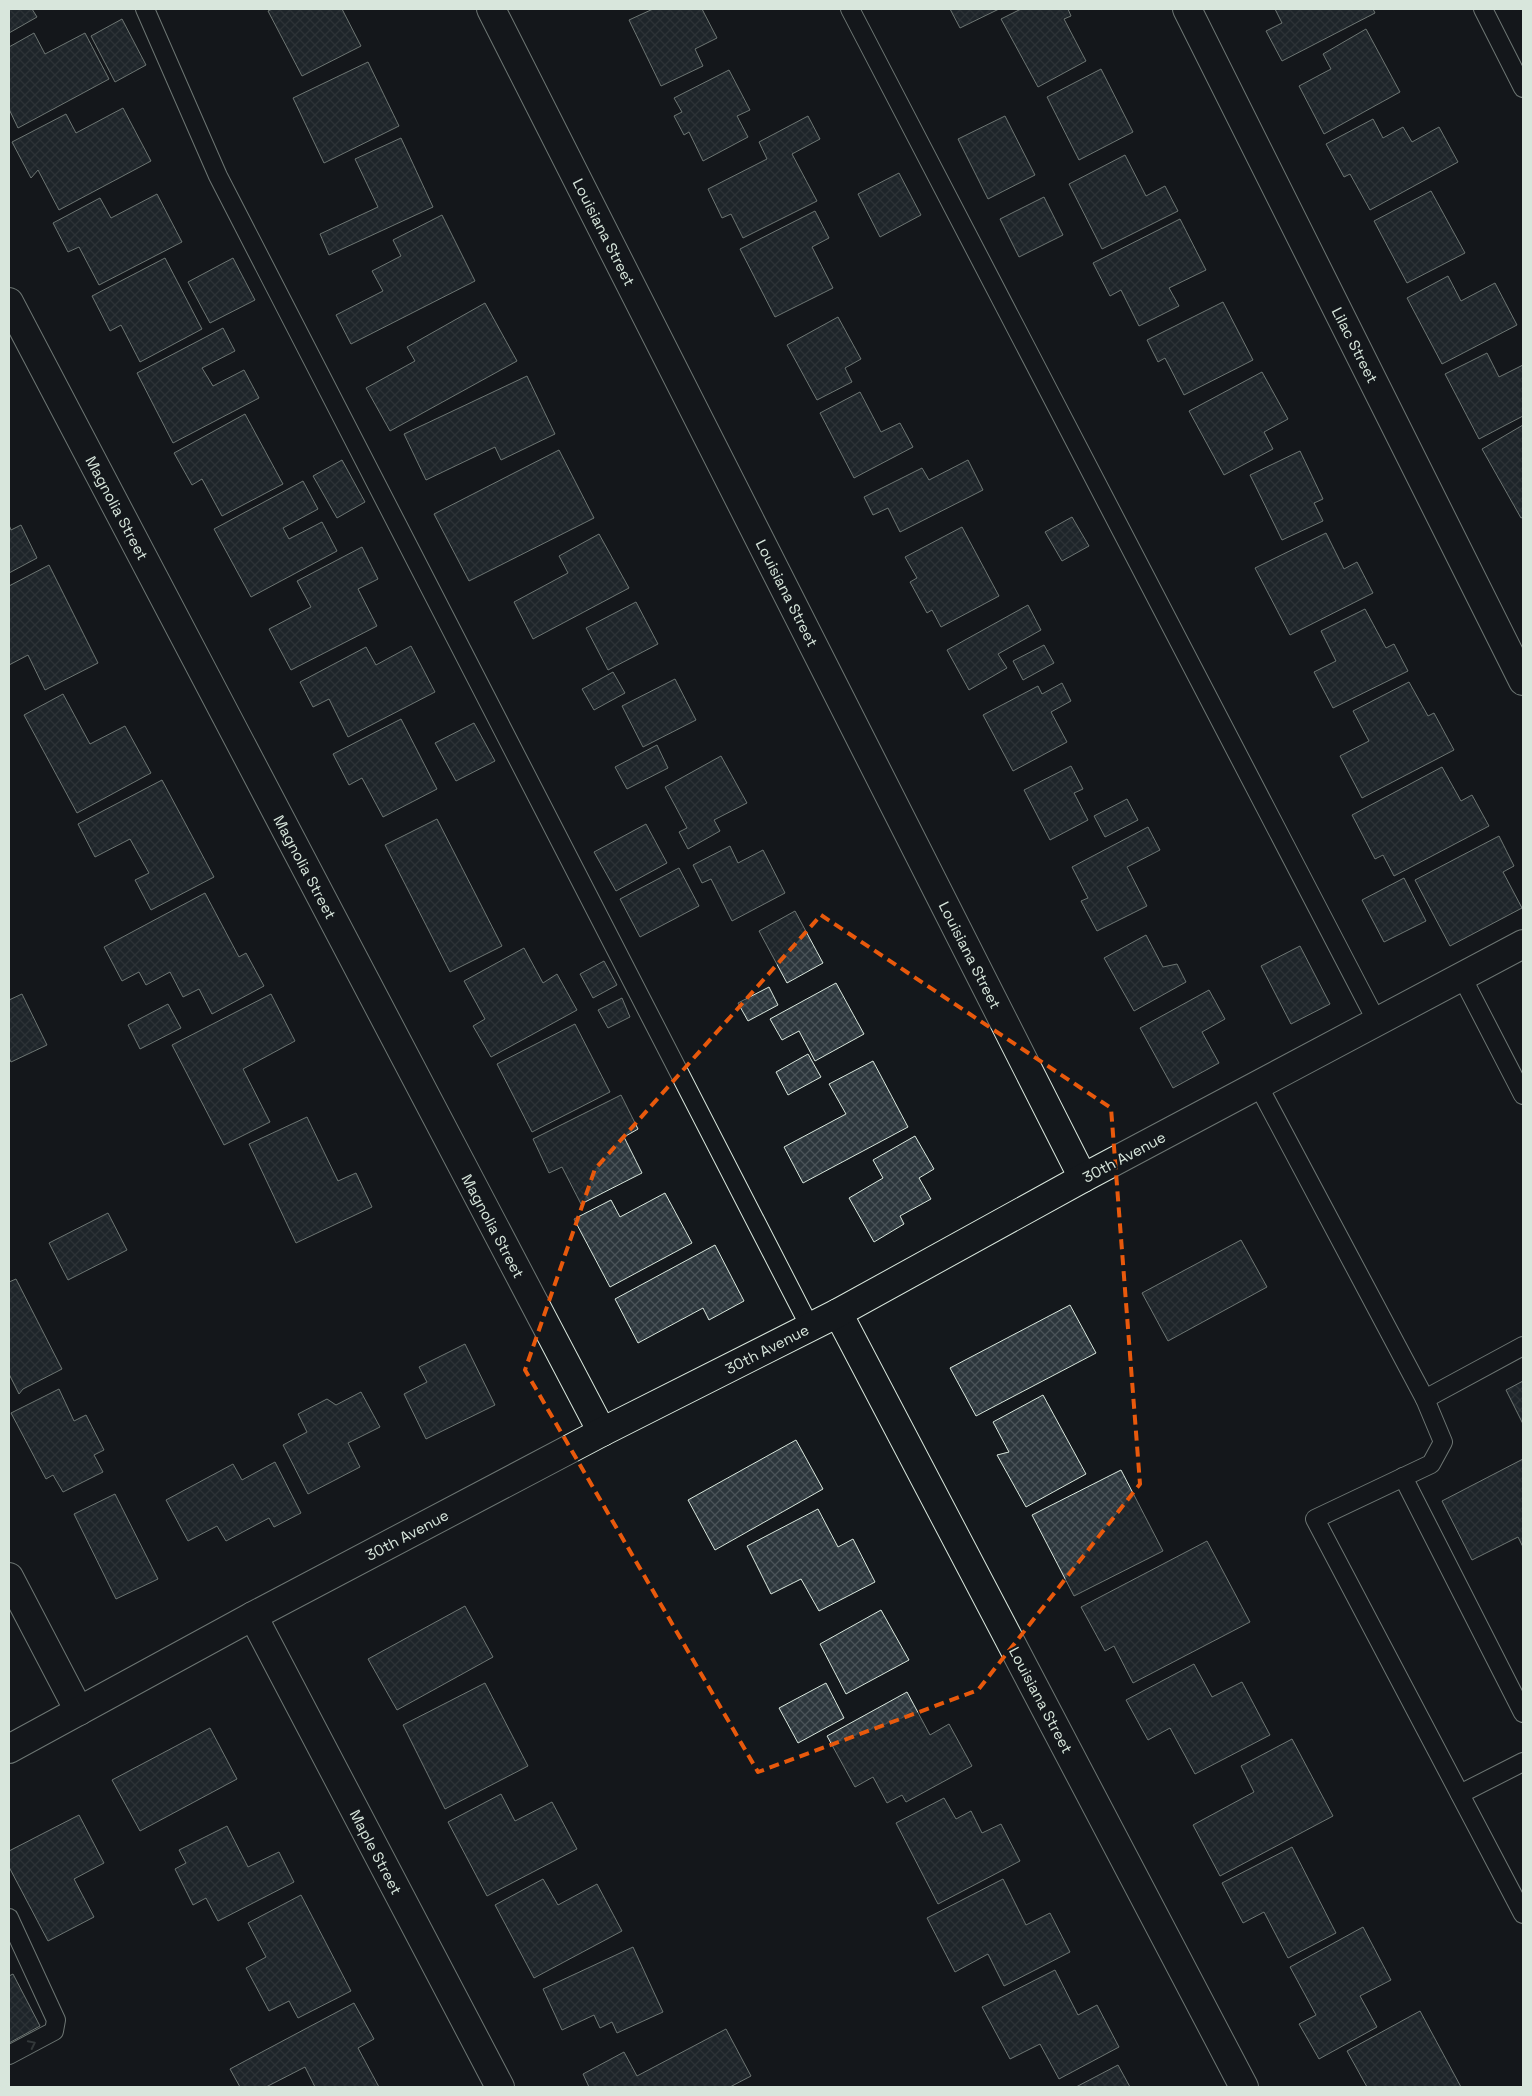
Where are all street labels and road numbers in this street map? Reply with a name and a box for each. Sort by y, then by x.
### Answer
street label: Louisiana Street [569,175,639,289]
street label: Lilac Street [1328,304,1382,386]
street label: Magnolia Street [82,453,152,563]
street label: Louisiana Street [752,536,822,650]
street label: Magnolia Street [270,812,340,922]
street label: Louisiana Street [935,898,1005,1012]
street label: 30th Avenue [1079,1127,1169,1187]
street label: Magnolia Street [458,1171,528,1281]
street label: 30th Avenue [722,1320,812,1378]
street label: 30th Avenue [362,1505,452,1565]
street label: Louisiana Street [1005,1643,1077,1757]
street label: Maple Street [346,1806,406,1898]

